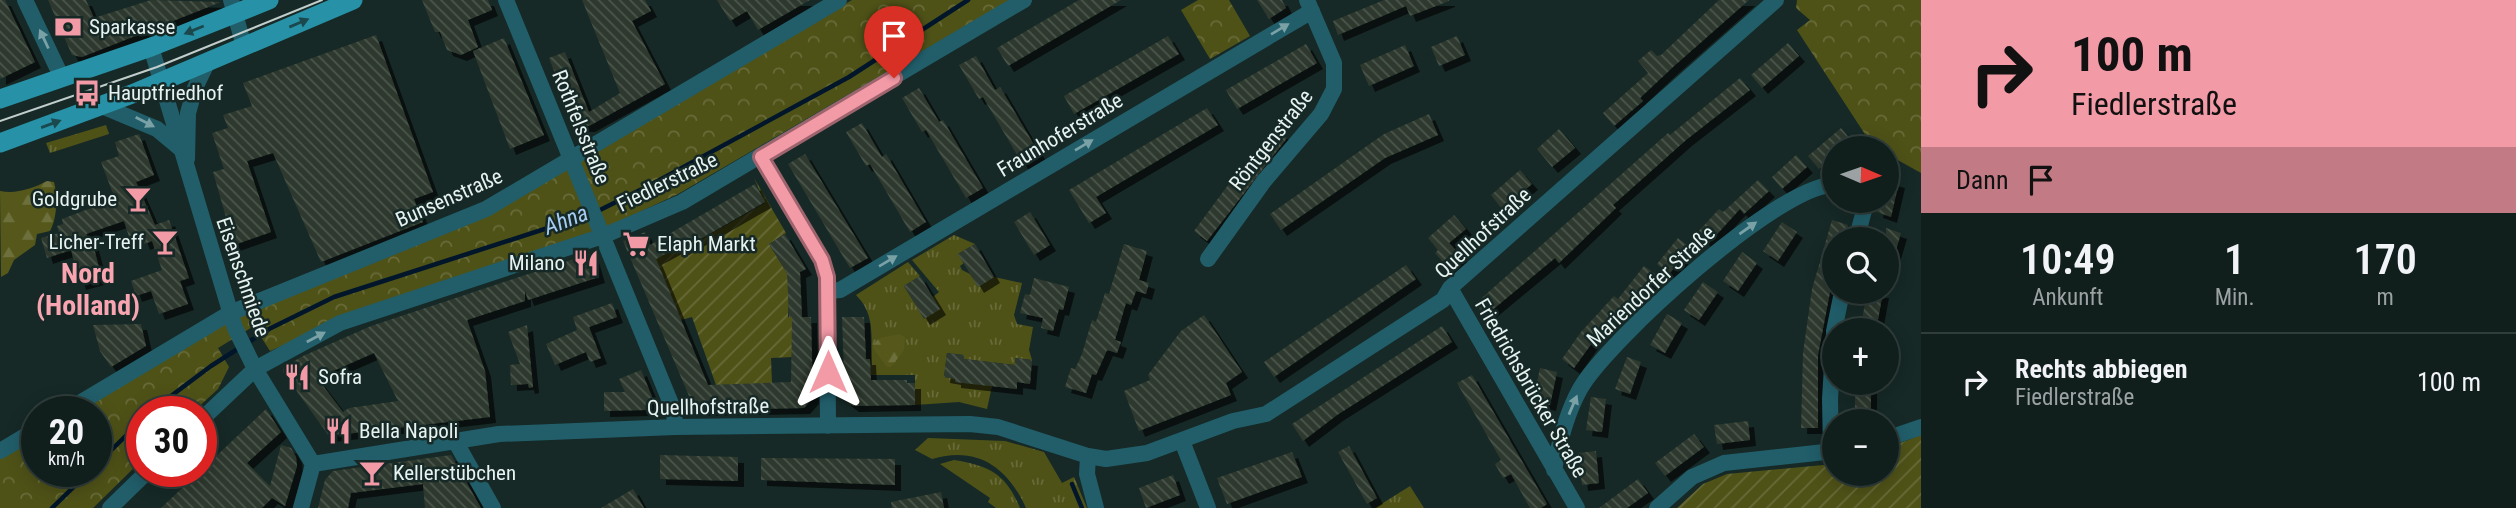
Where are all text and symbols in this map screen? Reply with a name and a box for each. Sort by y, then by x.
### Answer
pin [864,6,924,78]
bank icon: Sparkasse [53,12,83,42]
place label: Sparkasse [89,15,175,39]
one-way arrow [289,17,309,29]
icon: arrive [875,17,913,55]
one-way arrow [1271,23,1290,36]
one-way arrow [183,24,204,35]
text: 100 m [2071,26,2193,83]
icon: right [1956,28,2047,119]
one-way arrow [38,29,49,49]
street label: Rothfelsstraße [547,66,615,188]
bus stop icon: Hauptfriedhof [72,78,102,108]
place label: Hauptfriedhof [108,81,224,105]
street label: Röntgenstraße [1224,85,1318,195]
text: Fiedlerstraße [2071,85,2237,123]
street label: Fraunhoferstraße [993,88,1127,182]
one-way arrow [135,116,155,128]
one-way arrow [41,119,62,130]
north arrow [1822,136,1899,214]
map controls [1822,136,1899,486]
one-way arrow [1075,139,1094,151]
street label: Fiedlerstraße [613,147,721,217]
icon: arrive [2022,161,2060,199]
street label: Bunsenstraße [392,164,506,232]
text: Dann [1956,165,2008,195]
street label: Quellhofstraße [1430,182,1536,283]
bar icon: Goldgrube [123,184,153,214]
place label: Goldgrube [32,187,117,211]
water label: Ahna [539,199,592,241]
street label: Eisenschmiede [211,214,275,340]
street label: Mariendorfer Straße [1582,220,1720,351]
one-way arrow [1739,221,1757,235]
bar icon: Licher-Treff [150,227,180,257]
button: search [1822,227,1899,304]
supermarket icon: Elaph Markt [621,229,651,259]
place label: Licher-Treff [48,230,144,254]
place label: Elaph Markt [657,232,756,256]
text: 10:49 [2020,235,2116,284]
text: 1 [2224,235,2245,284]
text: 170 [2354,235,2417,284]
restaurant icon: Milano [571,248,601,278]
place label: Milano [509,251,565,275]
one-way arrow [879,255,898,267]
district label: Nord (Holland) [36,257,140,322]
text: Ankunft [2032,284,2103,311]
text: Min. [2215,284,2255,311]
text: m [2377,284,2394,311]
street label: Friedrichsbrücker Straße [1470,294,1592,482]
button: + [1822,318,1899,395]
one-way arrow [306,331,326,343]
position arrow [791,335,865,409]
text: Rechts abbiegen [2015,354,2188,384]
restaurant icon: Sofra [282,362,312,392]
icon: right [1956,363,1994,401]
place label: Sofra [318,365,362,389]
text: 100 m [2417,367,2481,397]
text: Fiedlerstraße [2015,384,2134,411]
street label: Quellhofstraße [647,394,769,420]
one-way arrow [1567,395,1579,415]
speed limit sign: 30 [126,396,217,487]
button: − [1822,409,1899,486]
text: 20 [49,412,84,453]
restaurant icon: Bella Napoli [323,416,353,446]
place label: Bella Napoli [359,419,458,443]
text: km/h [48,448,85,469]
bar icon: Kellerstübchen [357,458,387,488]
place label: Kellerstübchen [393,461,516,485]

